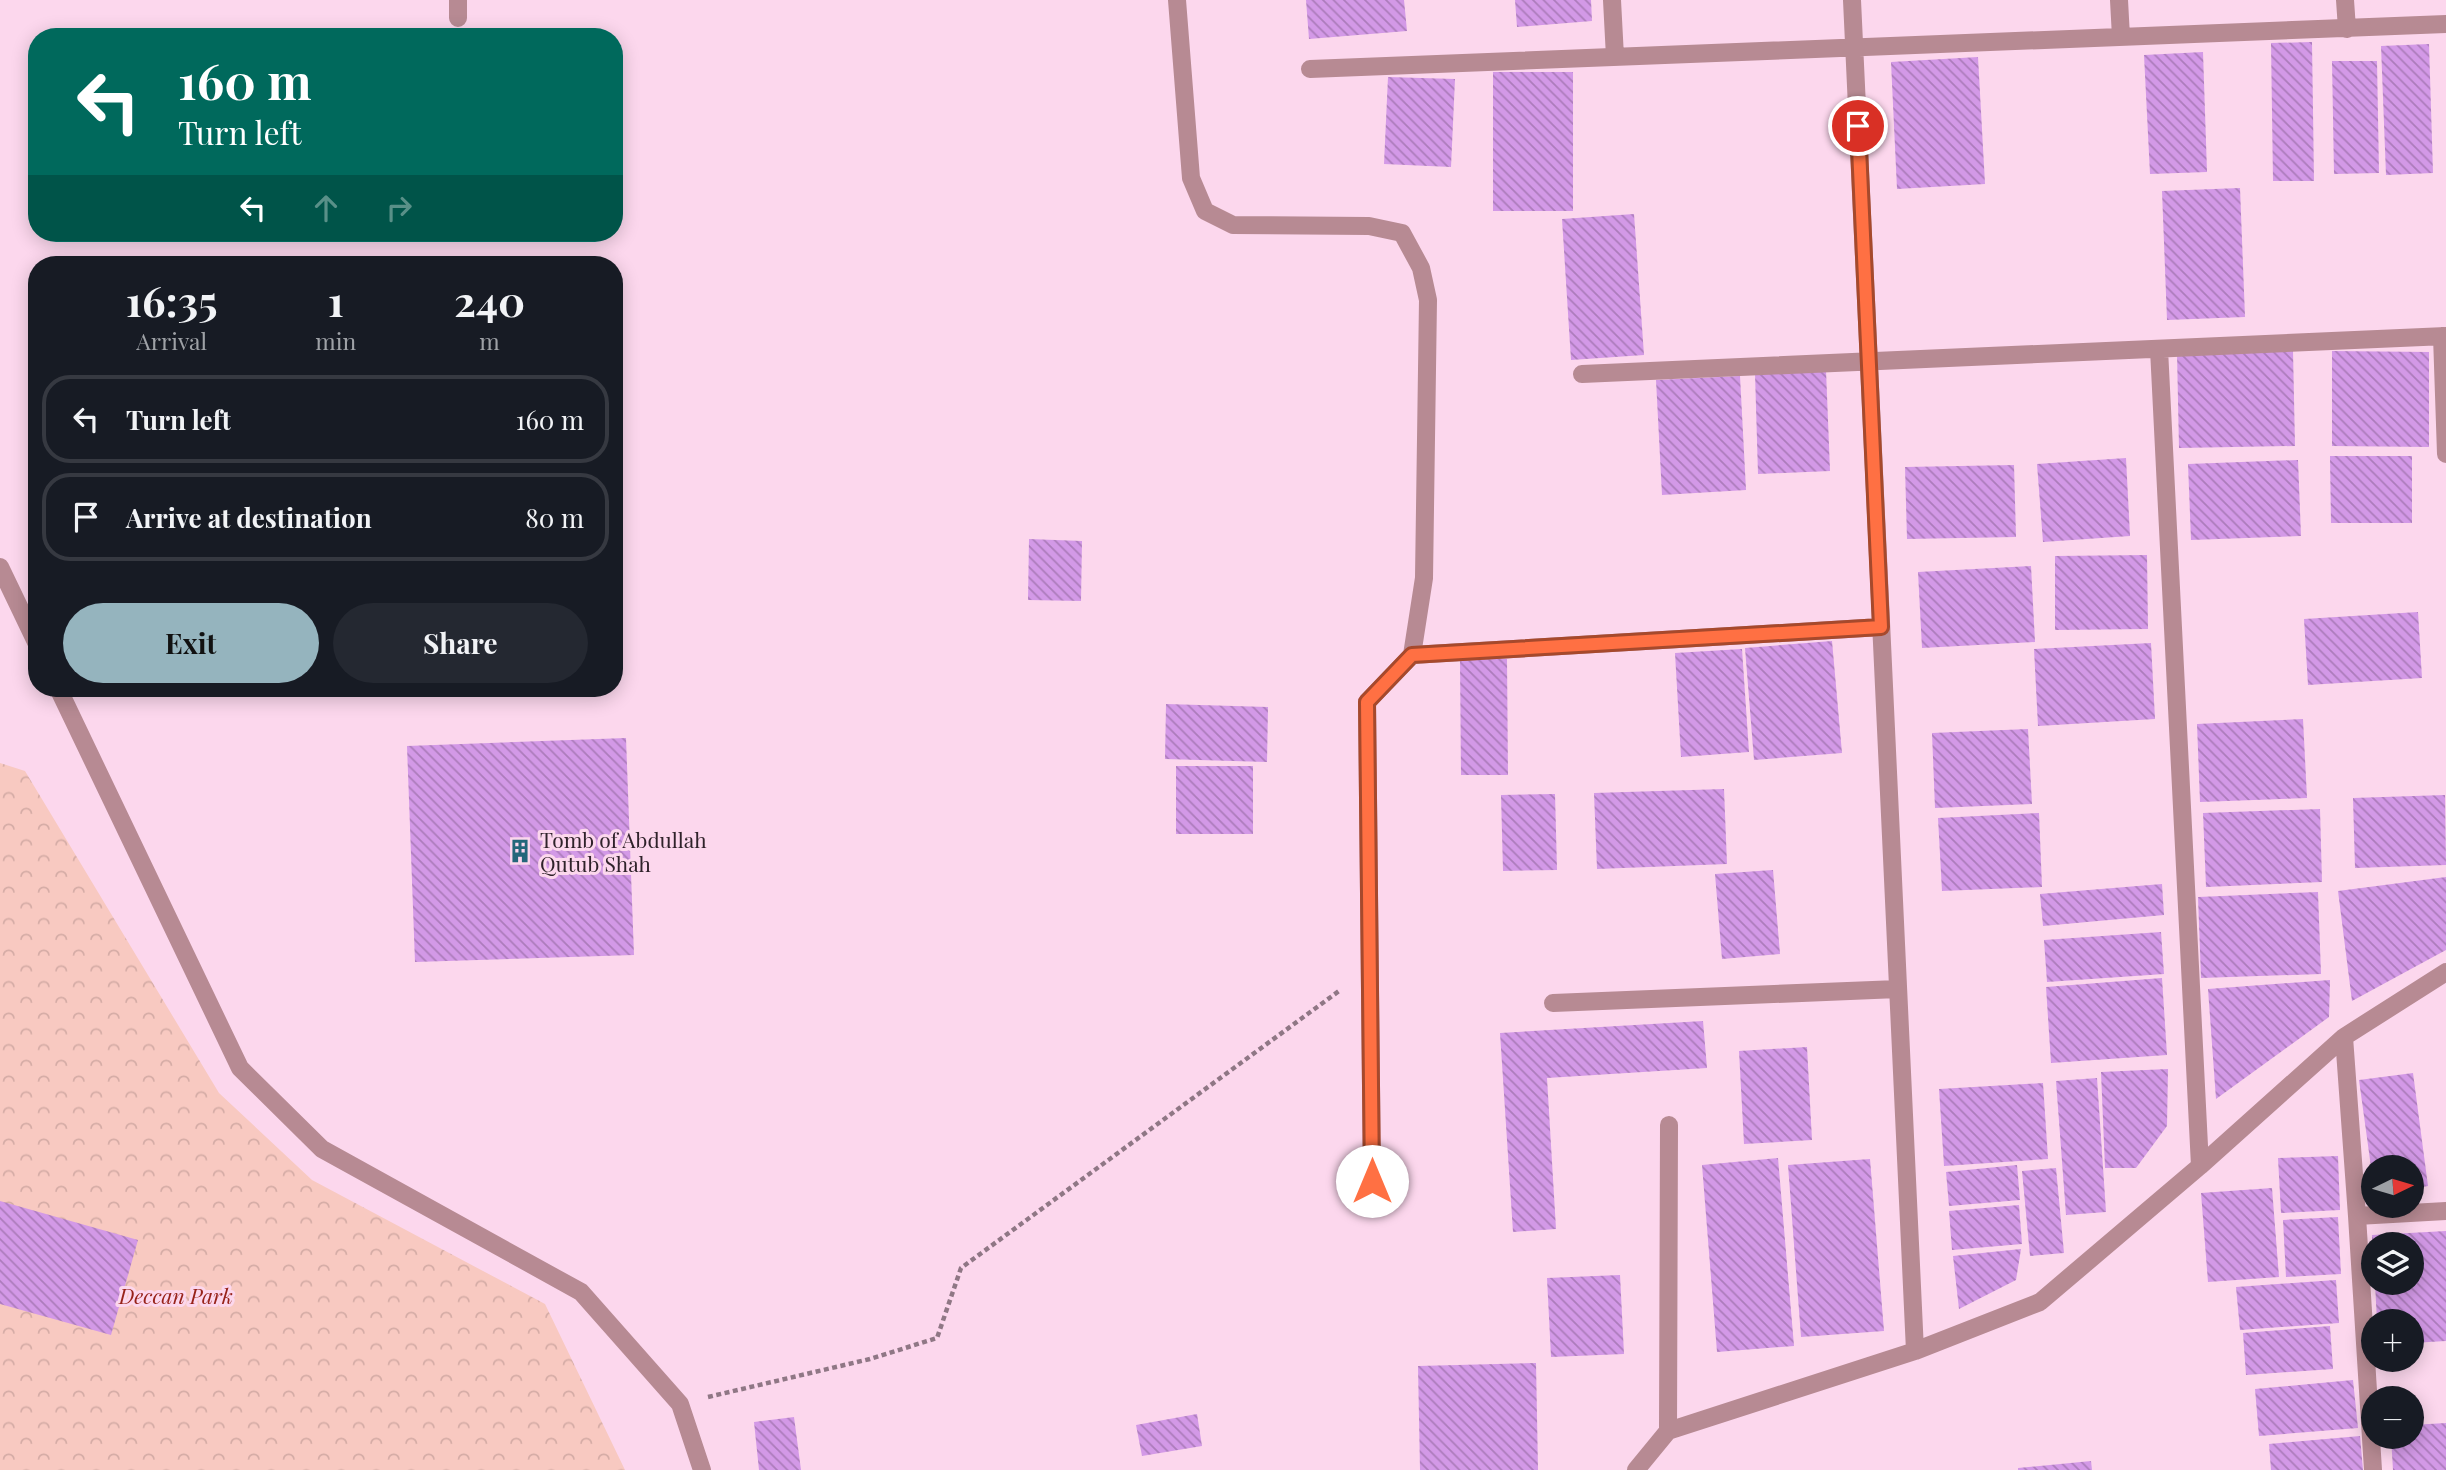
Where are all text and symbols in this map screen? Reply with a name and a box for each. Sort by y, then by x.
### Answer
text: 160 m [178,47,312,112]
icon: left [63,56,154,147]
pin [1828,96,1888,156]
icon: arrive [1839,107,1877,145]
text: Turn left [178,110,302,153]
icon: left [234,189,272,227]
icon: ahead [307,189,345,227]
icon: right [380,189,418,227]
text: 16:35 [126,272,217,328]
text: 1 [328,272,344,328]
text: 240 [454,272,525,328]
text: Arrival [136,325,207,356]
text: min [315,325,356,356]
text: m [479,325,500,356]
icon: left [67,400,105,438]
text: Turn left [126,402,231,437]
text: 160 m [516,402,584,437]
icon: arrive [67,498,105,536]
text: Arrive at destination [126,500,372,535]
text: 80 m [525,500,584,535]
button: Exit [63,603,319,683]
button: Share [333,603,588,683]
place label: Tomb of Abdullah Qutub Shah [540,825,707,877]
building icon: Tomb of Abdullah Qutub Shah [506,837,534,865]
position arrow [1335,1144,1409,1218]
north arrow [2361,1155,2424,1218]
map controls [2361,1155,2424,1449]
button: layers [2361,1232,2424,1295]
park label: Deccan Park [118,1281,233,1309]
button: + [2361,1309,2424,1372]
button: − [2361,1386,2424,1449]

